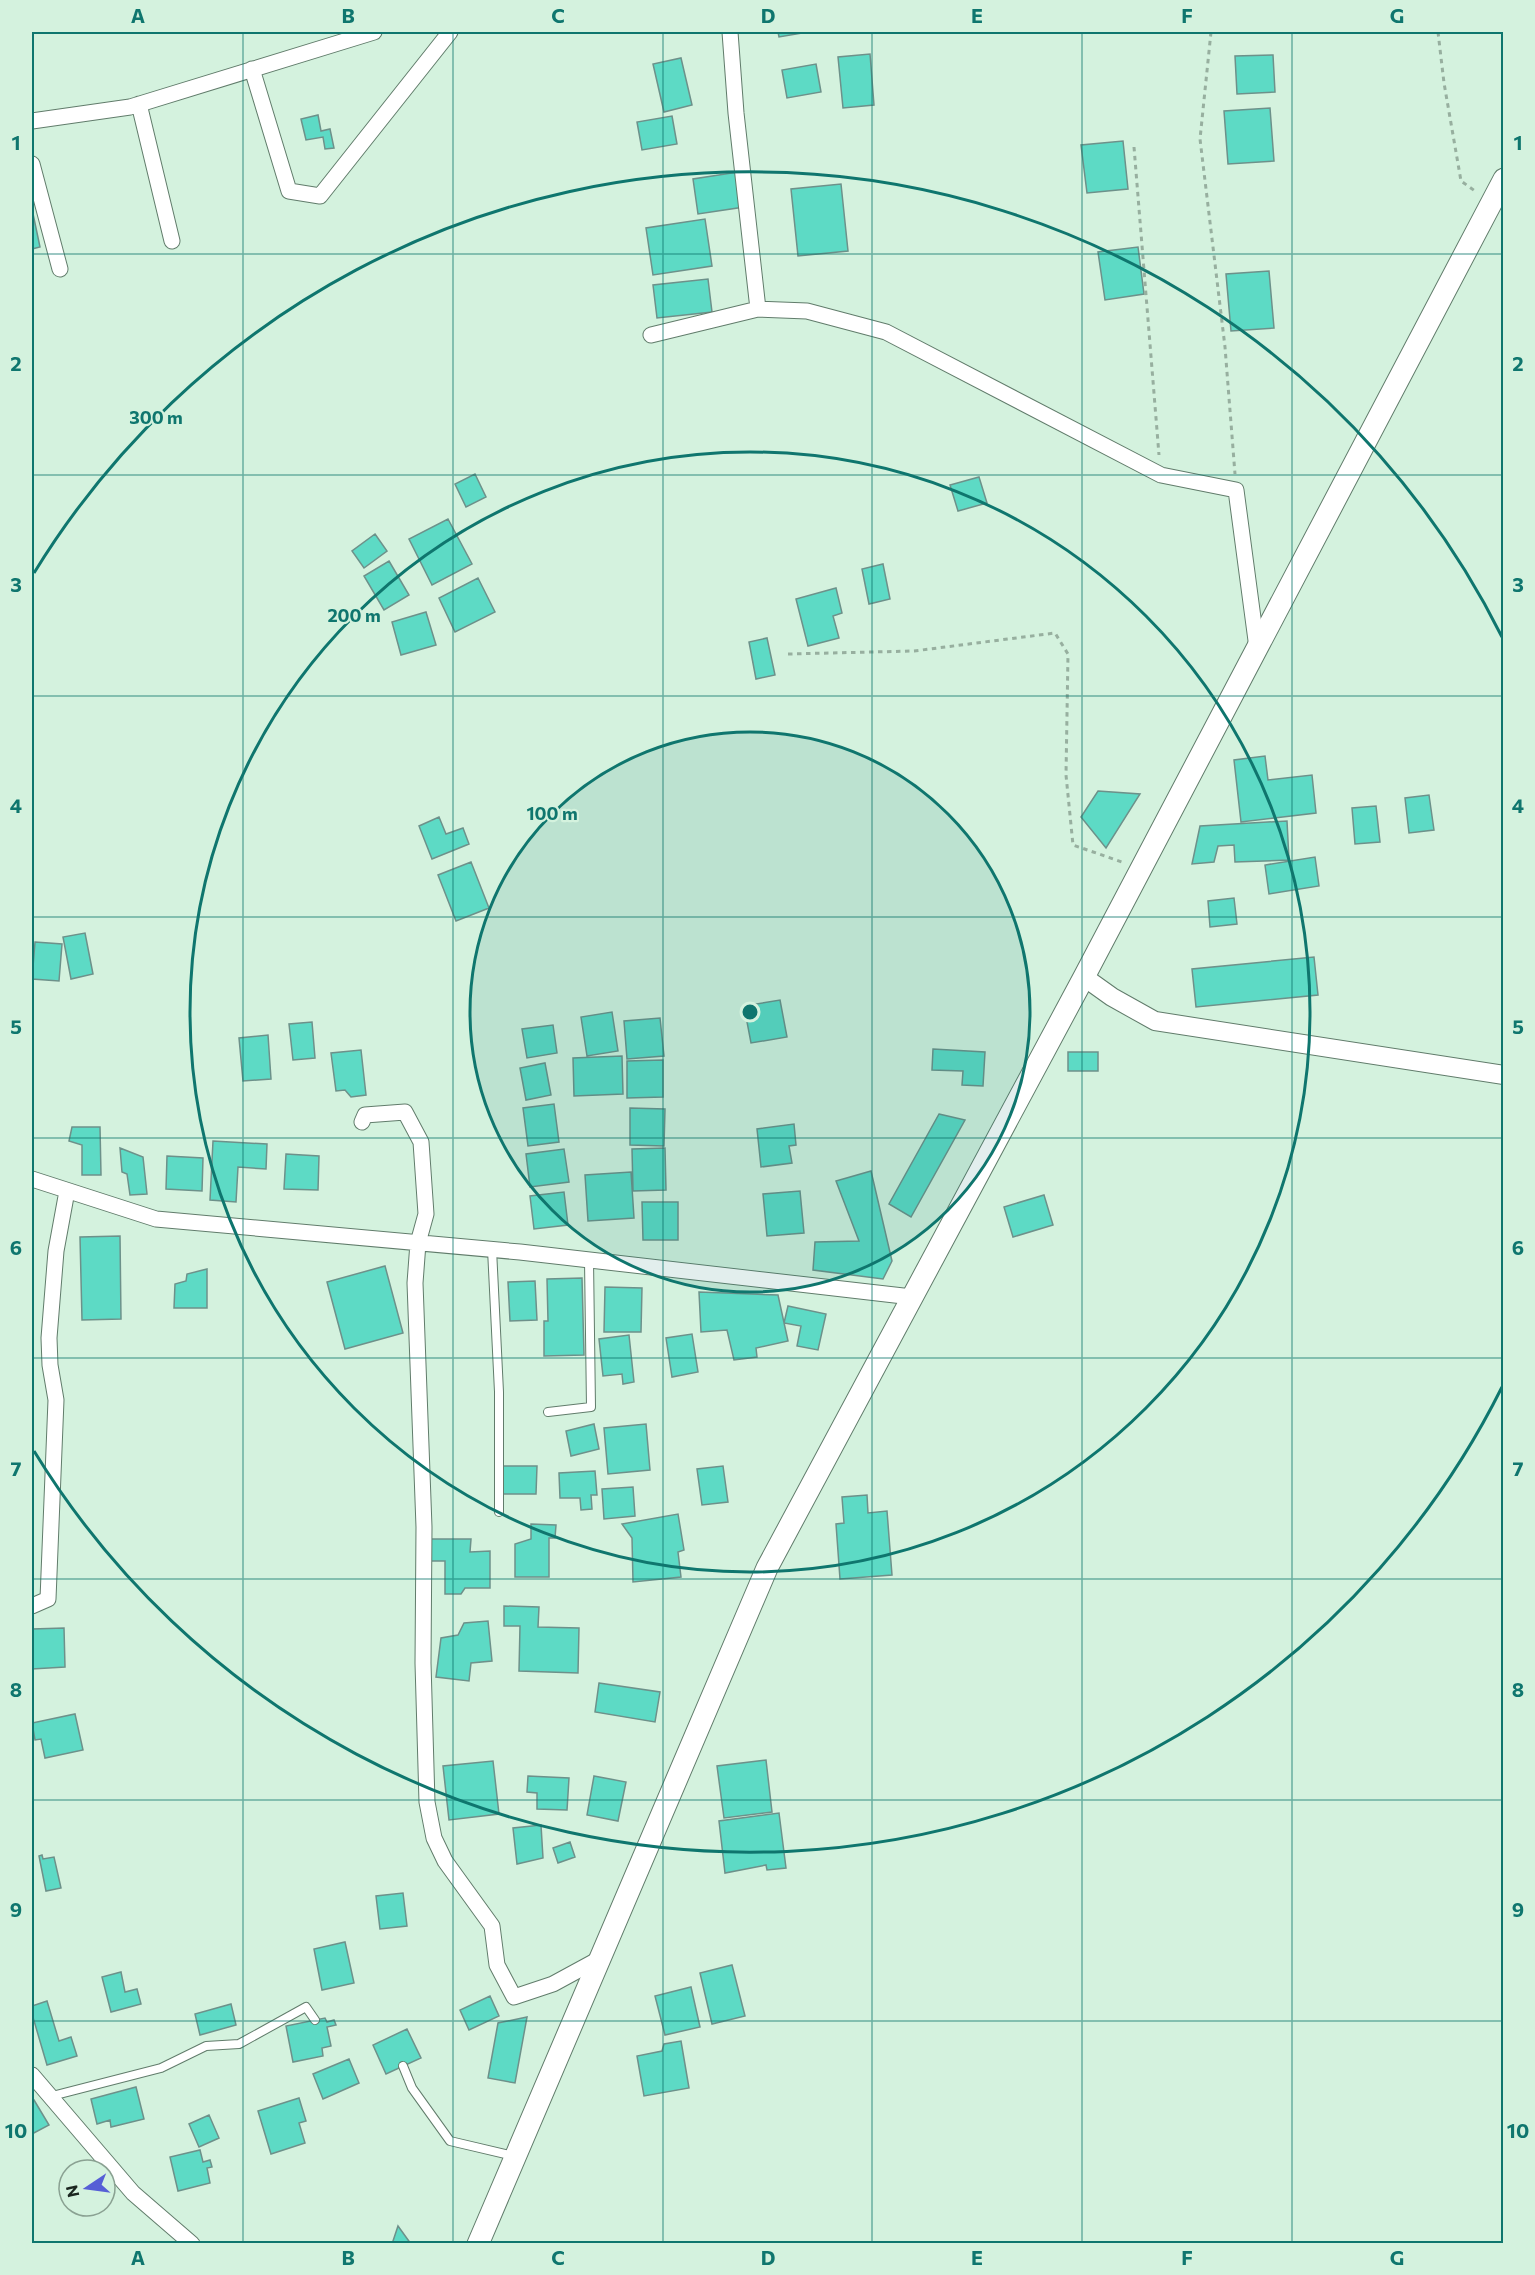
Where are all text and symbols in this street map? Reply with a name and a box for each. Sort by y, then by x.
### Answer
text: A [131,3,145,27]
text: B [341,3,355,27]
text: C [551,3,565,27]
text: D [761,3,775,27]
text: E [971,3,983,27]
text: F [1181,3,1193,27]
text: G [1390,3,1404,27]
text: 1 [11,130,21,154]
text: 1 [1513,130,1523,154]
text: 2 [10,351,22,375]
text: 2 [1512,351,1524,375]
text: 300 m [129,406,183,428]
text: 3 [10,572,22,596]
text: 3 [1512,572,1524,596]
text: 200 m [327,604,381,626]
text: 4 [10,793,22,817]
text: 4 [1512,793,1524,817]
text: 100 m [526,802,578,824]
centre of rings [740,1002,760,1022]
text: 5 [10,1014,22,1038]
text: 5 [1512,1014,1524,1038]
text: 6 [10,1235,22,1259]
text: 6 [1512,1235,1524,1259]
text: 7 [11,1456,22,1480]
text: 7 [1513,1456,1524,1480]
text: 8 [10,1677,22,1701]
text: 8 [1512,1677,1524,1701]
text: 9 [10,1897,22,1921]
text: 9 [1512,1897,1524,1921]
text: 10 [5,2118,27,2142]
text: 10 [1507,2118,1529,2142]
north arrow [57,2158,117,2218]
text: N [61,2184,83,2199]
text: A [131,2245,145,2269]
text: B [341,2245,355,2269]
text: C [551,2245,565,2269]
text: D [761,2245,775,2269]
text: E [971,2245,983,2269]
text: F [1181,2245,1193,2269]
text: G [1390,2245,1404,2269]

